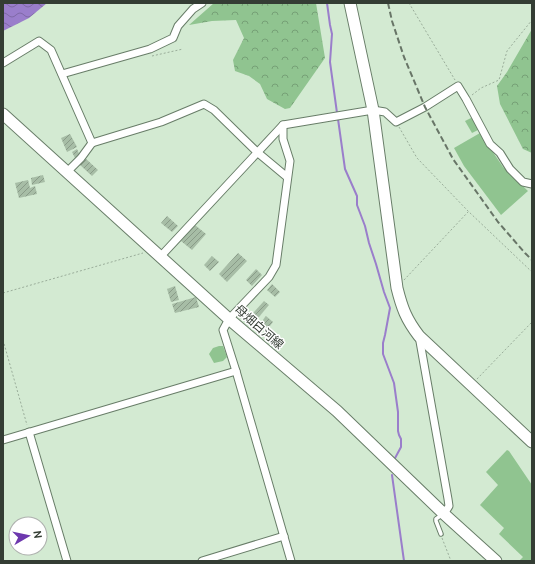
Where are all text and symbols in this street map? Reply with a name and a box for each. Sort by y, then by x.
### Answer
street label: 母畑白河線 [232,301,287,352]
north arrow [8,516,48,556]
text: N [30,529,45,539]

